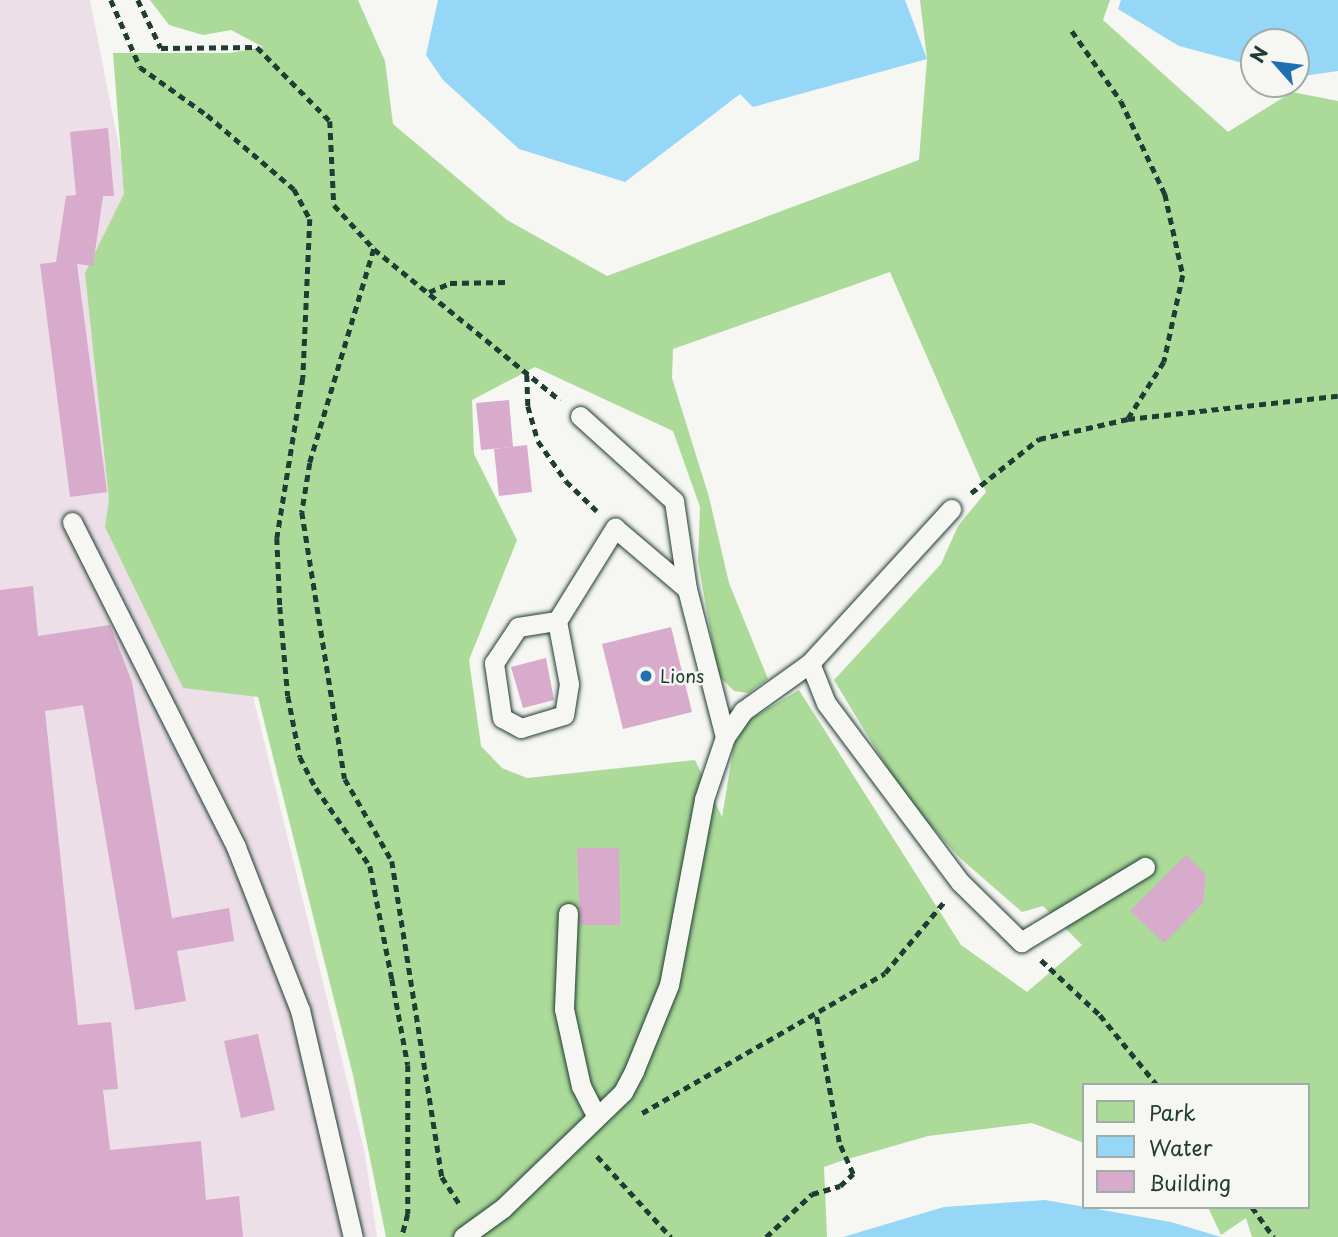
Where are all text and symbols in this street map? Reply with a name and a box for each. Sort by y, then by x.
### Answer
north arrow [1240,28,1310,98]
text: N [1242,41,1274,67]
place label: Lions [660,665,704,687]
marker: Lions [638,668,654,684]
legend [1082,1083,1310,1209]
text: Park [1149,1096,1196,1128]
text: Water [1149,1131,1212,1163]
text: Building [1149,1166,1231,1198]

